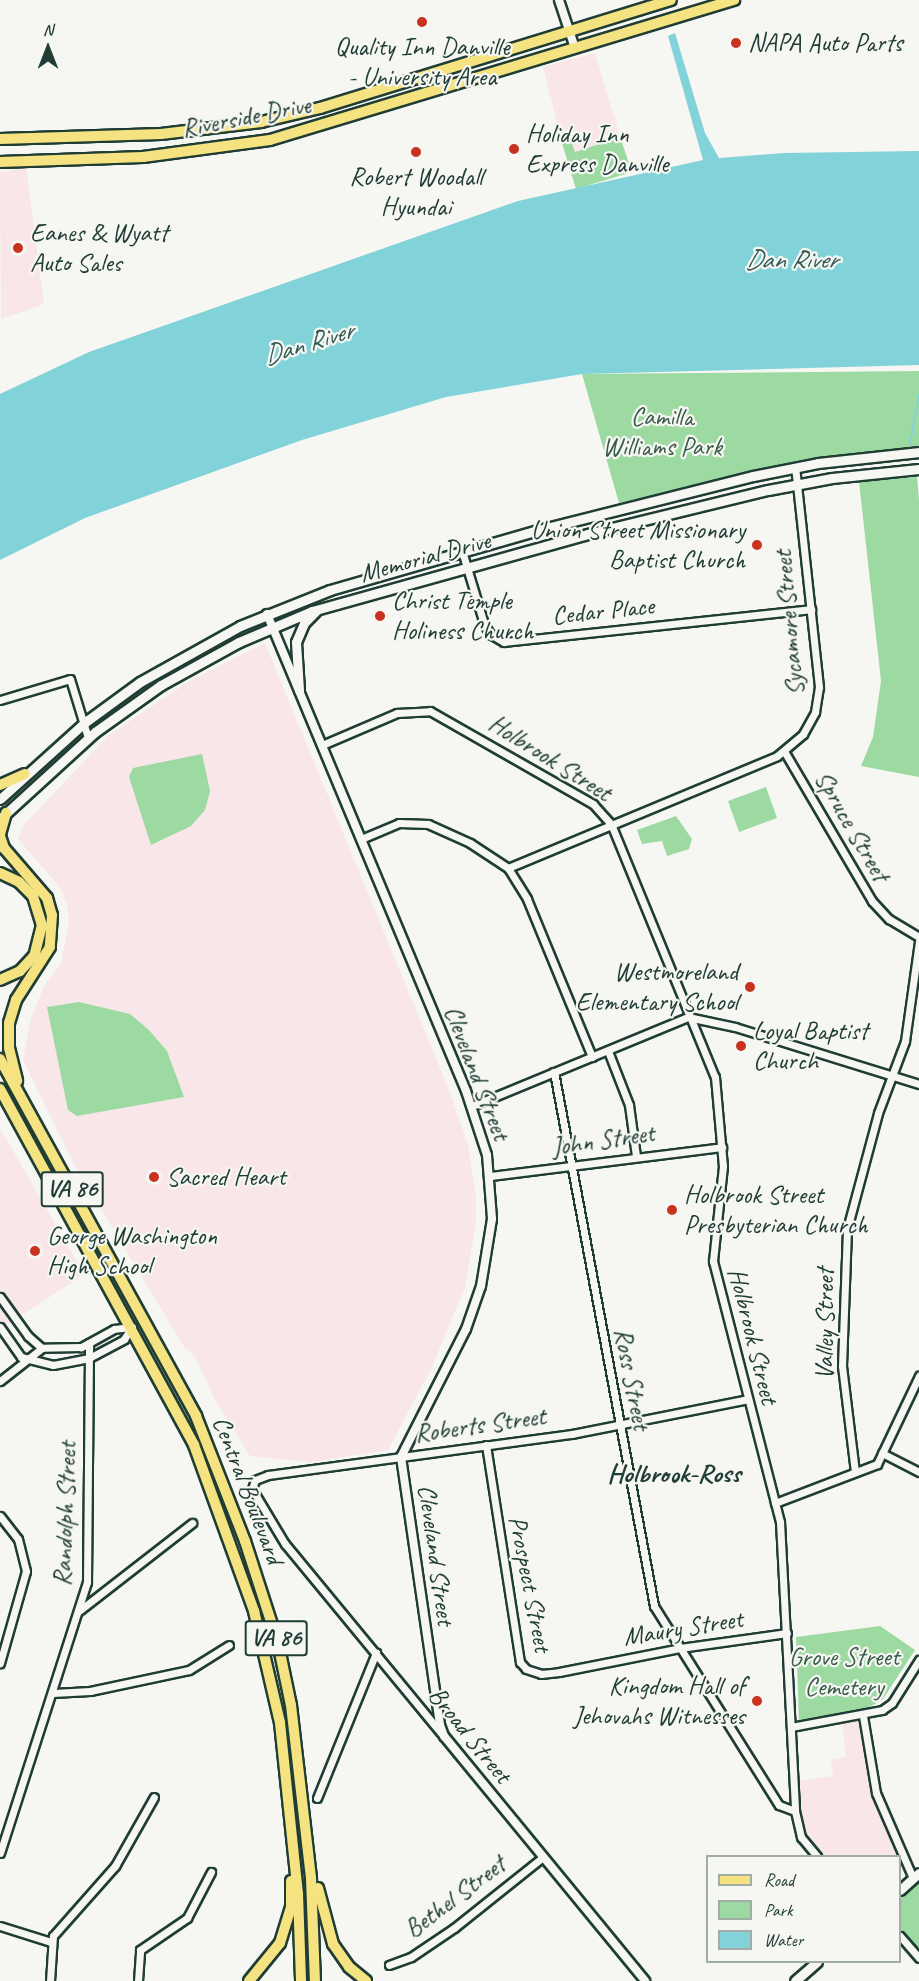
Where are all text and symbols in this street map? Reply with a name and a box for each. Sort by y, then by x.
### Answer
marker: Quality Inn Danville - University Area [415,15,429,29]
north arrow [18,18,78,78]
text: N [43,20,53,40]
place label: NAPA Auto Parts [748,27,903,59]
place label: Quality Inn Danville - University Area [335,31,509,92]
marker: NAPA Auto Parts [729,36,743,50]
street label: Riverside Drive [179,89,313,145]
place label: Holiday Inn Express Danville [526,118,669,180]
marker: Holiday Inn Express Danville [507,142,521,156]
marker: Robert Woodall Hyundai [409,145,423,159]
place label: Robert Woodall Hyundai [349,161,483,222]
place label: Eanes & Wyatt Auto Sales [30,217,168,278]
marker: Eanes & Wyatt Auto Sales [11,241,25,255]
water label: Dan River [744,244,838,276]
water label: Dan River [259,314,357,372]
park label: Camilla Williams Park [602,401,722,462]
place label: Union Street Missionary Baptist Church [529,514,745,576]
street label: Memorial Drive [356,525,494,589]
marker: Union Street Missionary Baptist Church [750,538,764,552]
street label: Sycamore Street [767,549,811,697]
place label: Christ Temple Holiness Church [392,585,534,646]
street label: Cedar Place [550,590,656,632]
marker: Christ Temple Holiness Church [373,609,387,623]
street label: Holbrook Street [483,708,617,808]
street label: Spruce Street [808,765,896,887]
place label: Westmoreland Elementary School [576,956,738,1018]
marker: Westmoreland Elementary School [743,980,757,994]
street label: Cleveland Street [437,1001,517,1145]
place label: Loyal Baptist Church [753,1015,869,1076]
marker: Loyal Baptist Church [734,1039,748,1053]
street label: John Street [550,1117,656,1163]
place label: Sacred Heart [166,1161,285,1193]
road number: VA 86 [40,1168,104,1210]
marker: Sacred Heart [147,1170,161,1184]
place label: Holbrook Street Presbyterian Church [684,1179,869,1240]
marker: Holbrook Street Presbyterian Church [665,1203,679,1217]
place label: George Washington High School [47,1220,217,1282]
marker: George Washington High School [28,1244,42,1258]
street label: Holbrook Street [721,1264,785,1408]
street label: Valley Street [809,1268,841,1380]
street label: Ross Street [607,1325,657,1433]
street label: Roberts Street [412,1400,548,1450]
street label: Central Boulevard [205,1411,291,1569]
street label: Randolph Street [47,1441,83,1587]
district label: Holbrook-Ross [607,1458,741,1490]
street label: Cleveland Street [411,1482,461,1628]
street label: Prospect Street [501,1513,559,1655]
street label: Maury Street [621,1603,745,1653]
road number: VA 86 [244,1617,308,1659]
park label: Grove Street Cemetery [788,1641,900,1702]
place label: Kingdom Hall of Jehovahs Witnesses [573,1670,745,1732]
street label: Broad Street [421,1680,519,1790]
marker: Kingdom Hall of Jehovahs Witnesses [750,1694,764,1708]
street label: Bethel Street [398,1849,512,1945]
legend [706,1855,901,1963]
text: Road [764,1869,794,1891]
text: Park [764,1899,793,1921]
text: Water [764,1929,803,1951]

